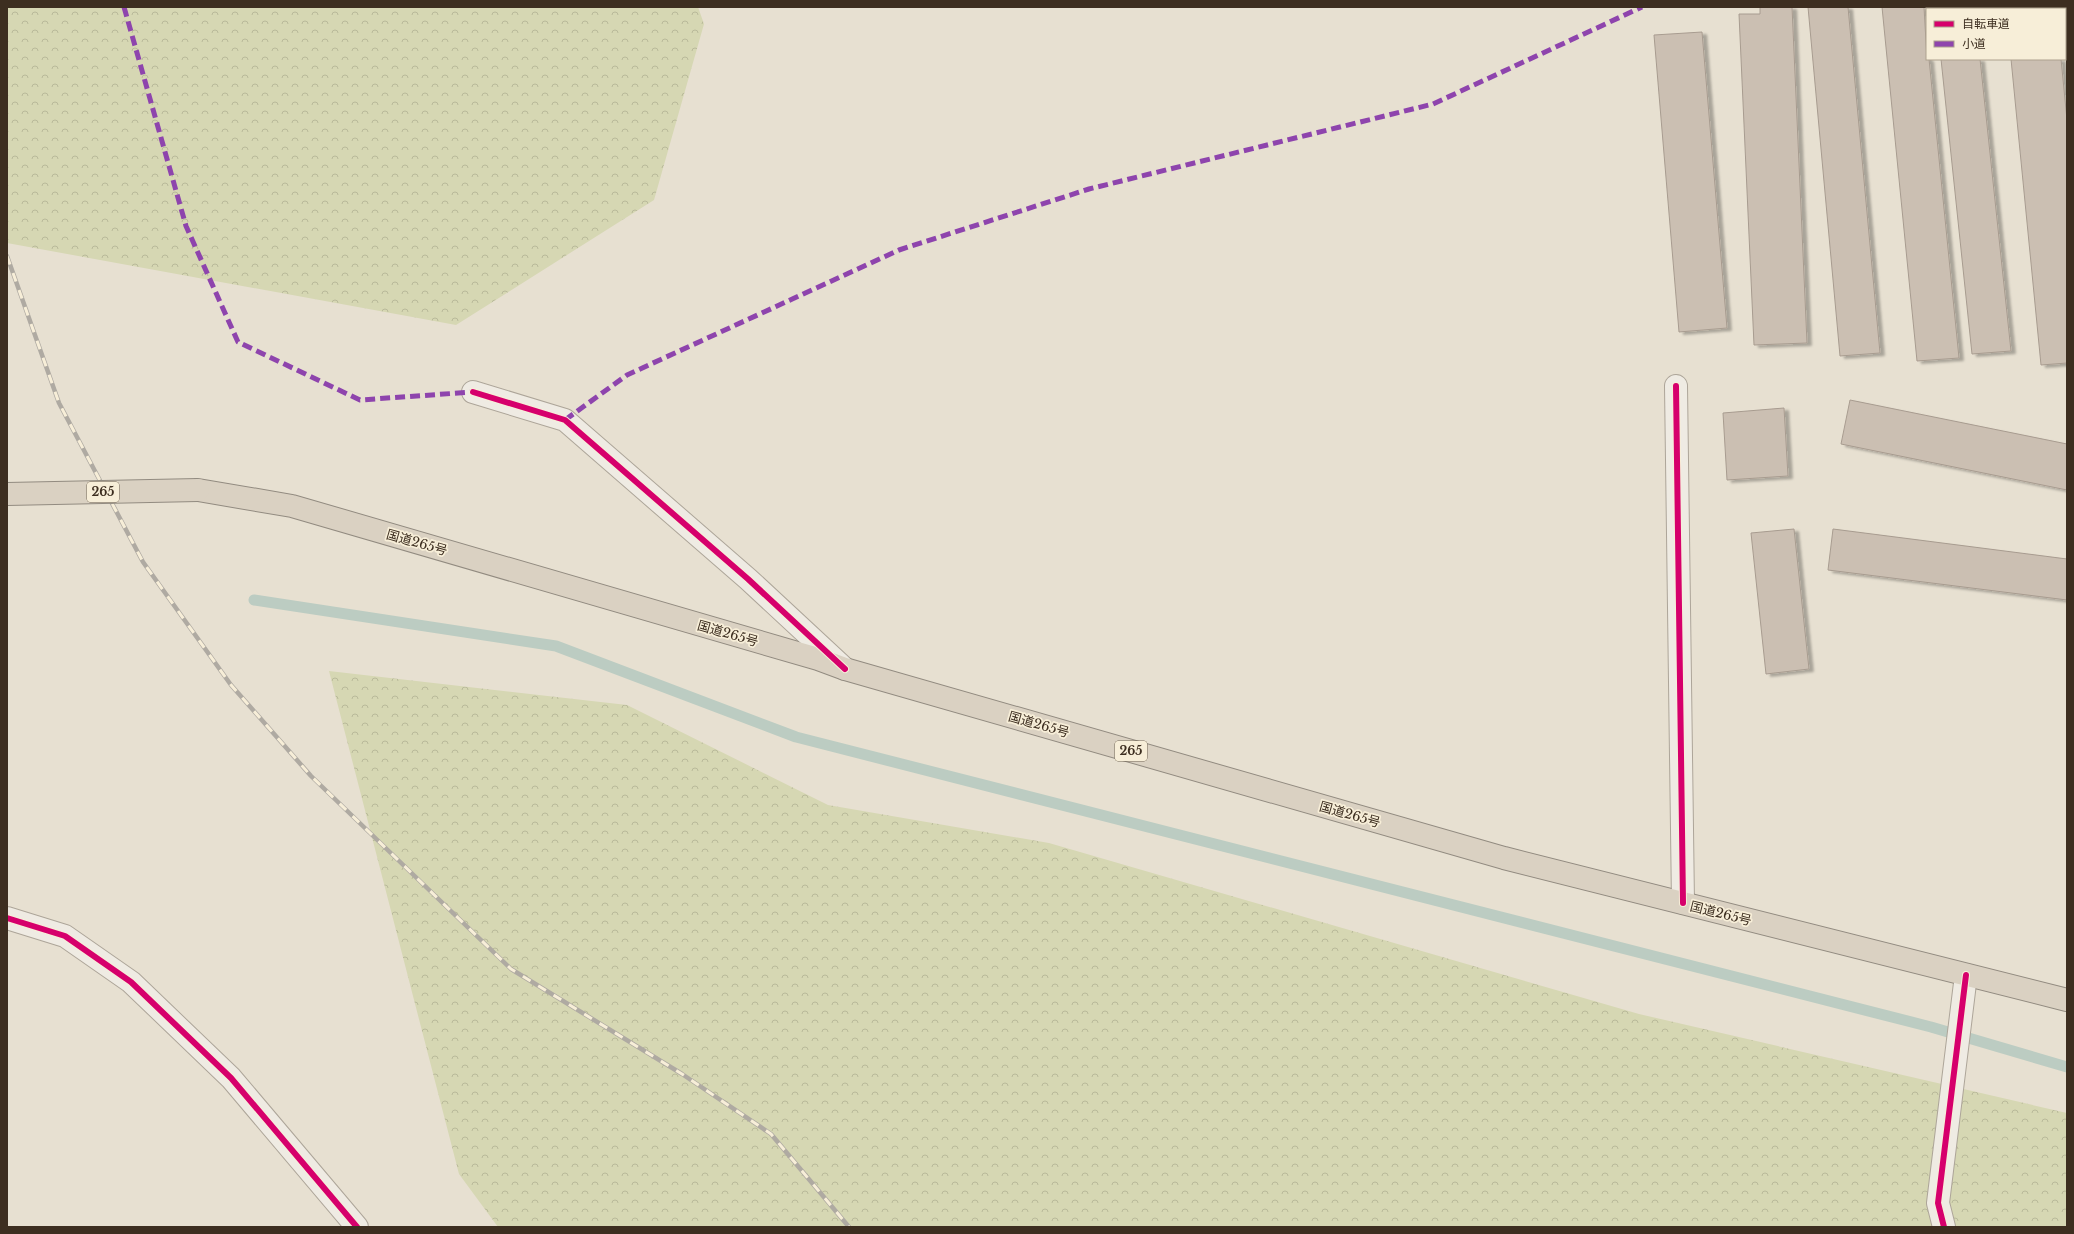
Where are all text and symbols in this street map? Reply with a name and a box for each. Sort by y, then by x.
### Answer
legend [1926,8,2066,60]
text: 自転車道 [1962,16,2010,31]
text: 小道 [1962,36,1986,51]
road number: 265 [87,482,119,502]
street label: 国道265号 [384,526,449,559]
street label: 国道265号 [695,617,760,650]
street label: 国道265号 [1006,708,1071,741]
road number: 265 [1115,741,1147,761]
street label: 国道265号 [1317,798,1382,831]
street label: 国道265号 [1688,898,1753,929]

